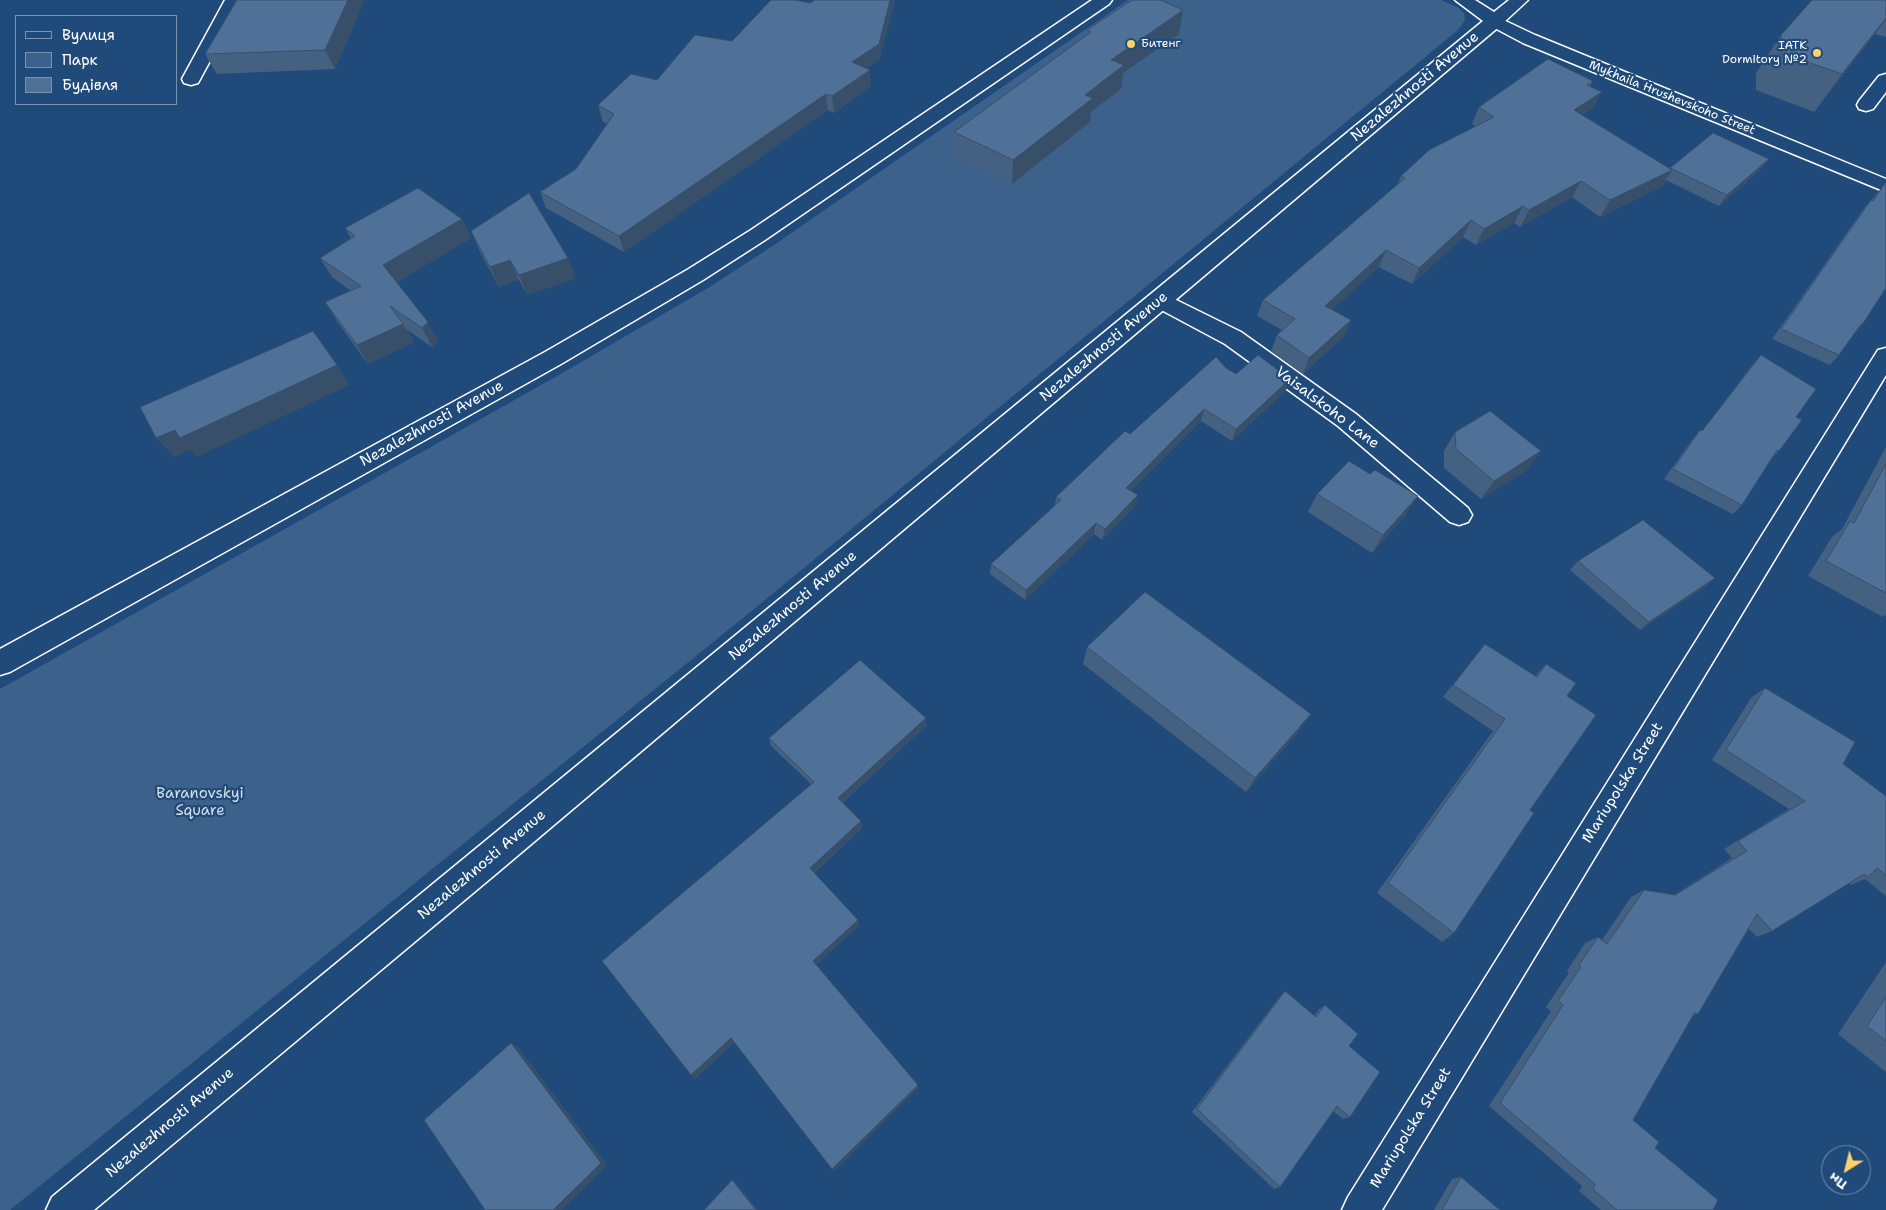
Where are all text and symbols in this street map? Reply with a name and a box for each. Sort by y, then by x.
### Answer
legend [15,15,178,105]
text: Вулиця [62,25,115,45]
street label: Nezalezhnosti Avenue [1347,28,1483,146]
place label: Битенг [1141,37,1181,51]
marker: Битенг [1125,38,1137,50]
place label: IATK Dormitory №2 [1722,39,1807,67]
marker: IATK Dormitory №2 [1811,47,1823,59]
text: Парк [62,50,98,70]
street label: Mykhaila Hrushevskoho Street [1587,58,1757,138]
text: Будівля [62,75,118,95]
street label: Nezalezhnosti Avenue [1036,288,1172,406]
street label: Vaisalskoho Lane [1272,363,1382,453]
street label: Nezalezhnosti Avenue [357,377,507,471]
street label: Nezalezhnosti Avenue [725,547,861,665]
street label: Mariupolska Street [1579,719,1667,847]
park label: Baranovskyi Square [156,785,244,820]
street label: Nezalezhnosti Avenue [414,806,550,924]
street label: Nezalezhnosti Avenue [102,1064,238,1182]
street label: Mariupolska Street [1367,1064,1455,1192]
north arrow [1821,1145,1871,1195]
text: Пн [1825,1169,1851,1194]

